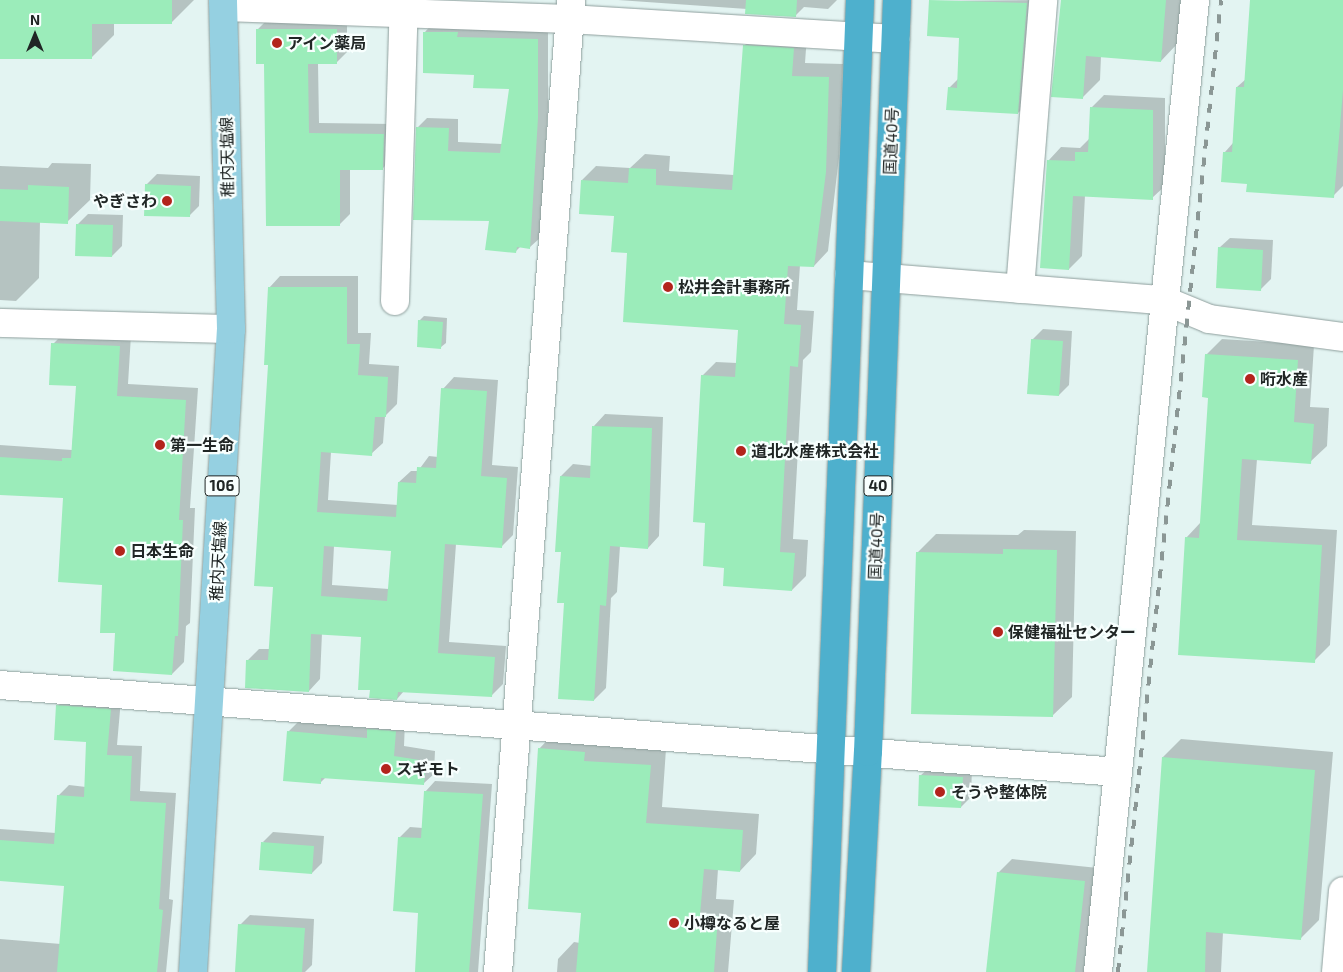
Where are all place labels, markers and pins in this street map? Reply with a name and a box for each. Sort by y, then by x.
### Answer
place label: アイン薬局 [287,33,367,53]
marker: アイン薬局 [271,37,283,49]
place label: やぎさわ [93,191,157,211]
marker: やぎさわ [161,195,173,207]
place label: 松井会計事務所 [678,277,790,297]
marker: 松井会計事務所 [662,281,674,293]
place label: 哘水産 [1260,369,1308,389]
marker: 哘水産 [1244,373,1256,385]
place label: 第一生命 [170,435,234,455]
marker: 第一生命 [154,439,166,451]
place label: 道北水産株式会社 [751,441,879,461]
marker: 道北水産株式会社 [735,445,747,457]
place label: 日本生命 [130,541,194,561]
marker: 日本生命 [114,545,126,557]
place label: 保健福祉センター [1008,622,1136,642]
marker: 保健福祉センター [992,626,1004,638]
place label: スギモト [396,759,460,779]
marker: スギモト [380,763,392,775]
place label: そうや整体院 [951,782,1047,802]
marker: そうや整体院 [933,785,947,799]
place label: 小樽なると屋 [684,913,780,933]
marker: 小樽なると屋 [668,917,680,929]

